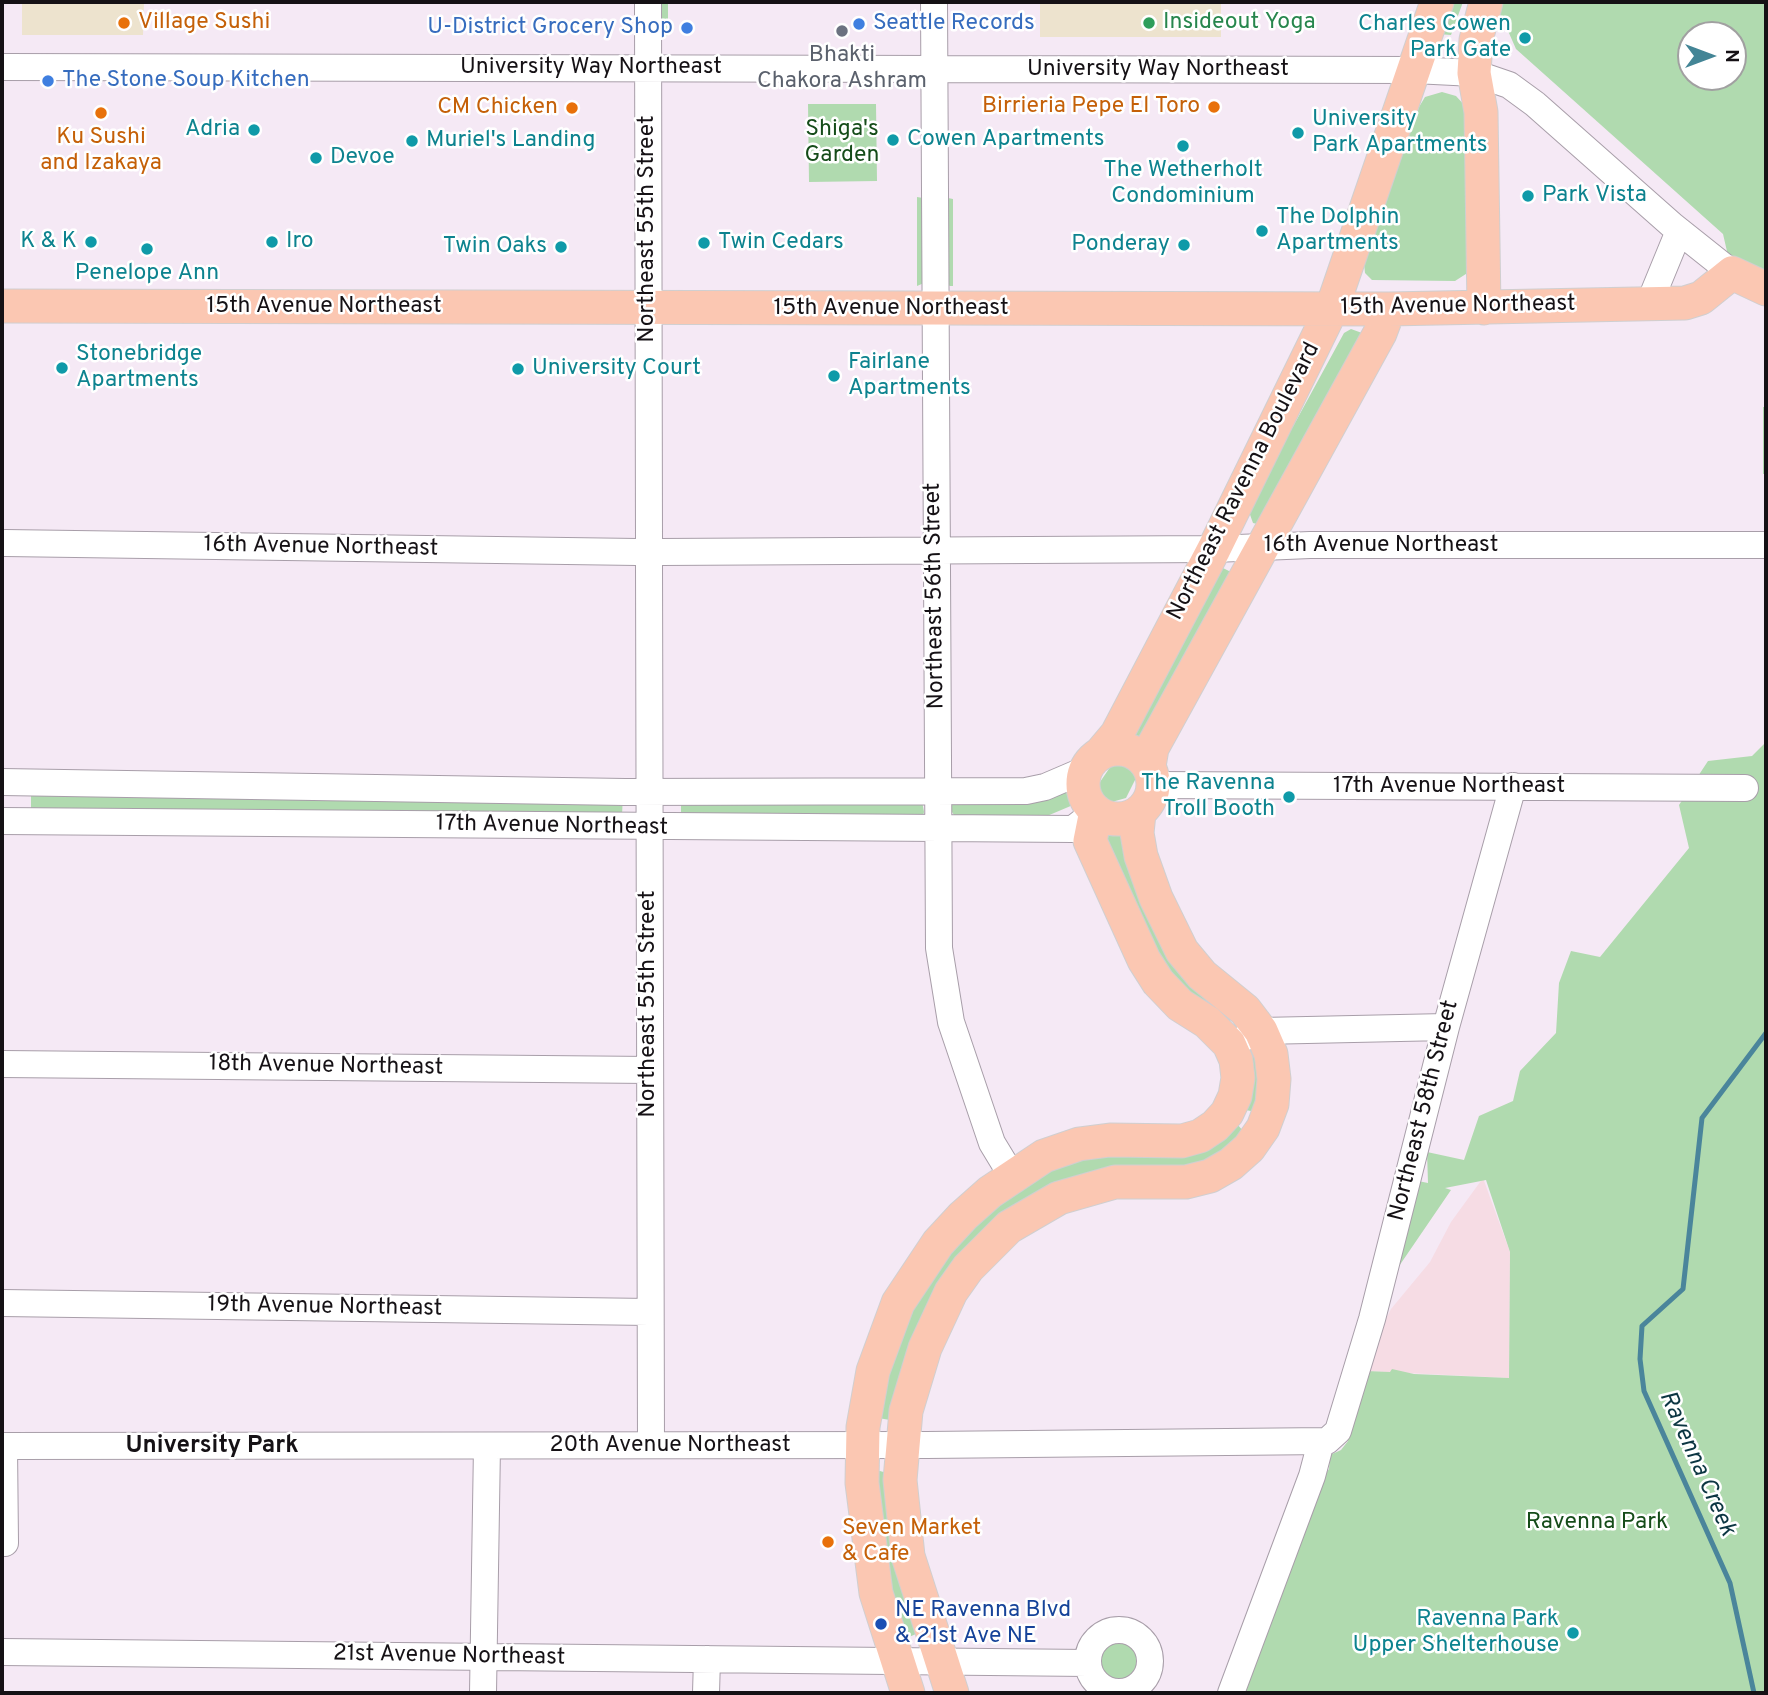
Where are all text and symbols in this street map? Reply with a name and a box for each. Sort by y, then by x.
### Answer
place label: Village Sushi [138,9,270,37]
place label: Insideout Yoga [1163,9,1316,37]
place label: Seattle Records [873,10,1035,38]
place label: Charles Cowen Park Gate [1358,11,1511,65]
place label: U-District Grocery Shop [427,14,673,42]
marker: Village Sushi [116,15,132,31]
marker: Insideout Yoga [1141,15,1157,31]
marker: Seattle Records [851,16,867,32]
marker: U-District Grocery Shop [679,20,695,36]
north arrow [1677,21,1747,91]
marker: Bhakti Chakora Ashram [834,23,850,39]
marker: Charles Cowen Park Gate [1517,30,1533,46]
place label: Bhakti Chakora Ashram [757,42,927,96]
text: N [1719,49,1743,63]
street label: University Way Northeast [460,54,722,82]
street label: University Way Northeast [1027,56,1289,84]
place label: The Stone Soup Kitchen [62,67,310,95]
marker: The Stone Soup Kitchen [40,73,56,89]
place label: Birrieria Pepe El Toro [982,93,1200,121]
place label: CM Chicken [437,94,558,122]
marker: Birrieria Pepe El Toro [1206,99,1222,115]
marker: CM Chicken [564,100,580,116]
marker: Ku Sushi and Izakaya [93,105,109,121]
place label: University Park Apartments [1312,106,1488,160]
street label: Northeast 55th Street [634,115,662,343]
place label: Adria [185,116,240,144]
park label: Shiga's Garden [804,116,880,170]
marker: Adria [246,122,262,138]
place label: Ku Sushi and Izakaya [40,124,162,178]
marker: University Park Apartments [1290,125,1306,141]
place label: Cowen Apartments [907,126,1104,154]
place label: Muriel's Landing [426,127,595,155]
marker: Cowen Apartments [885,132,901,148]
marker: Muriel's Landing [404,133,420,149]
marker: The Wetherholt Condominium [1175,138,1191,154]
place label: Devoe [330,144,395,172]
marker: Devoe [308,150,324,166]
place label: The Wetherholt Condominium [1103,157,1263,211]
place label: Park Vista [1542,182,1647,210]
marker: Park Vista [1520,188,1536,204]
place label: The Dolphin Apartments [1276,204,1400,258]
marker: The Dolphin Apartments [1254,223,1270,239]
place label: K & K [20,228,77,256]
place label: Iro [286,228,314,256]
place label: Twin Cedars [718,229,844,257]
place label: Ponderay [1071,231,1170,259]
place label: Twin Oaks [443,233,547,261]
marker: K & K [83,234,99,250]
marker: Iro [264,234,280,250]
marker: Twin Cedars [696,235,712,251]
marker: Ponderay [1176,237,1192,253]
marker: Twin Oaks [553,239,569,255]
marker: Penelope Ann [139,241,155,257]
place label: Penelope Ann [75,260,219,288]
street label: 15th Avenue Northeast [1340,291,1576,323]
street label: 15th Avenue Northeast [206,293,442,321]
street label: 15th Avenue Northeast [773,295,1009,323]
street label: Northeast Ravenna Boulevard [1163,338,1327,626]
place label: Stonebridge Apartments [76,341,202,395]
place label: Fairlane Apartments [848,349,971,403]
place label: University Court [532,355,701,383]
marker: Stonebridge Apartments [54,360,70,376]
marker: University Court [510,361,526,377]
marker: Fairlane Apartments [826,368,842,384]
street label: Northeast 56th Street [920,482,952,710]
street label: 16th Avenue Northeast [203,532,439,564]
street label: 16th Avenue Northeast [1264,532,1498,560]
place label: The Ravenna Troll Booth [1141,770,1275,824]
street label: 17th Avenue Northeast [1333,773,1565,801]
marker: The Ravenna Troll Booth [1281,789,1297,805]
street label: 17th Avenue Northeast [436,811,668,843]
street label: Northeast 55th Street [635,890,663,1118]
street label: Northeast 58th Street [1384,998,1466,1224]
street label: 18th Avenue Northeast [208,1051,444,1083]
street label: 19th Avenue Northeast [207,1292,443,1324]
water label: Ravenna Creek [1651,1387,1741,1541]
street label: 20th Avenue Northeast [549,1432,791,1460]
district label: University Park [125,1433,299,1461]
park label: Ravenna Park [1526,1509,1668,1537]
place label: Seven Market & Cafe [842,1515,981,1569]
marker: Seven Market & Cafe [820,1534,836,1550]
place label: NE Ravenna Blvd & 21st Ave NE [895,1597,1071,1651]
place label: Ravenna Park Upper Shelterhouse [1353,1606,1559,1660]
marker: NE Ravenna Blvd & 21st Ave NE [873,1616,889,1632]
marker: Ravenna Park Upper Shelterhouse [1565,1625,1581,1641]
street label: 21st Avenue Northeast [332,1641,566,1673]

